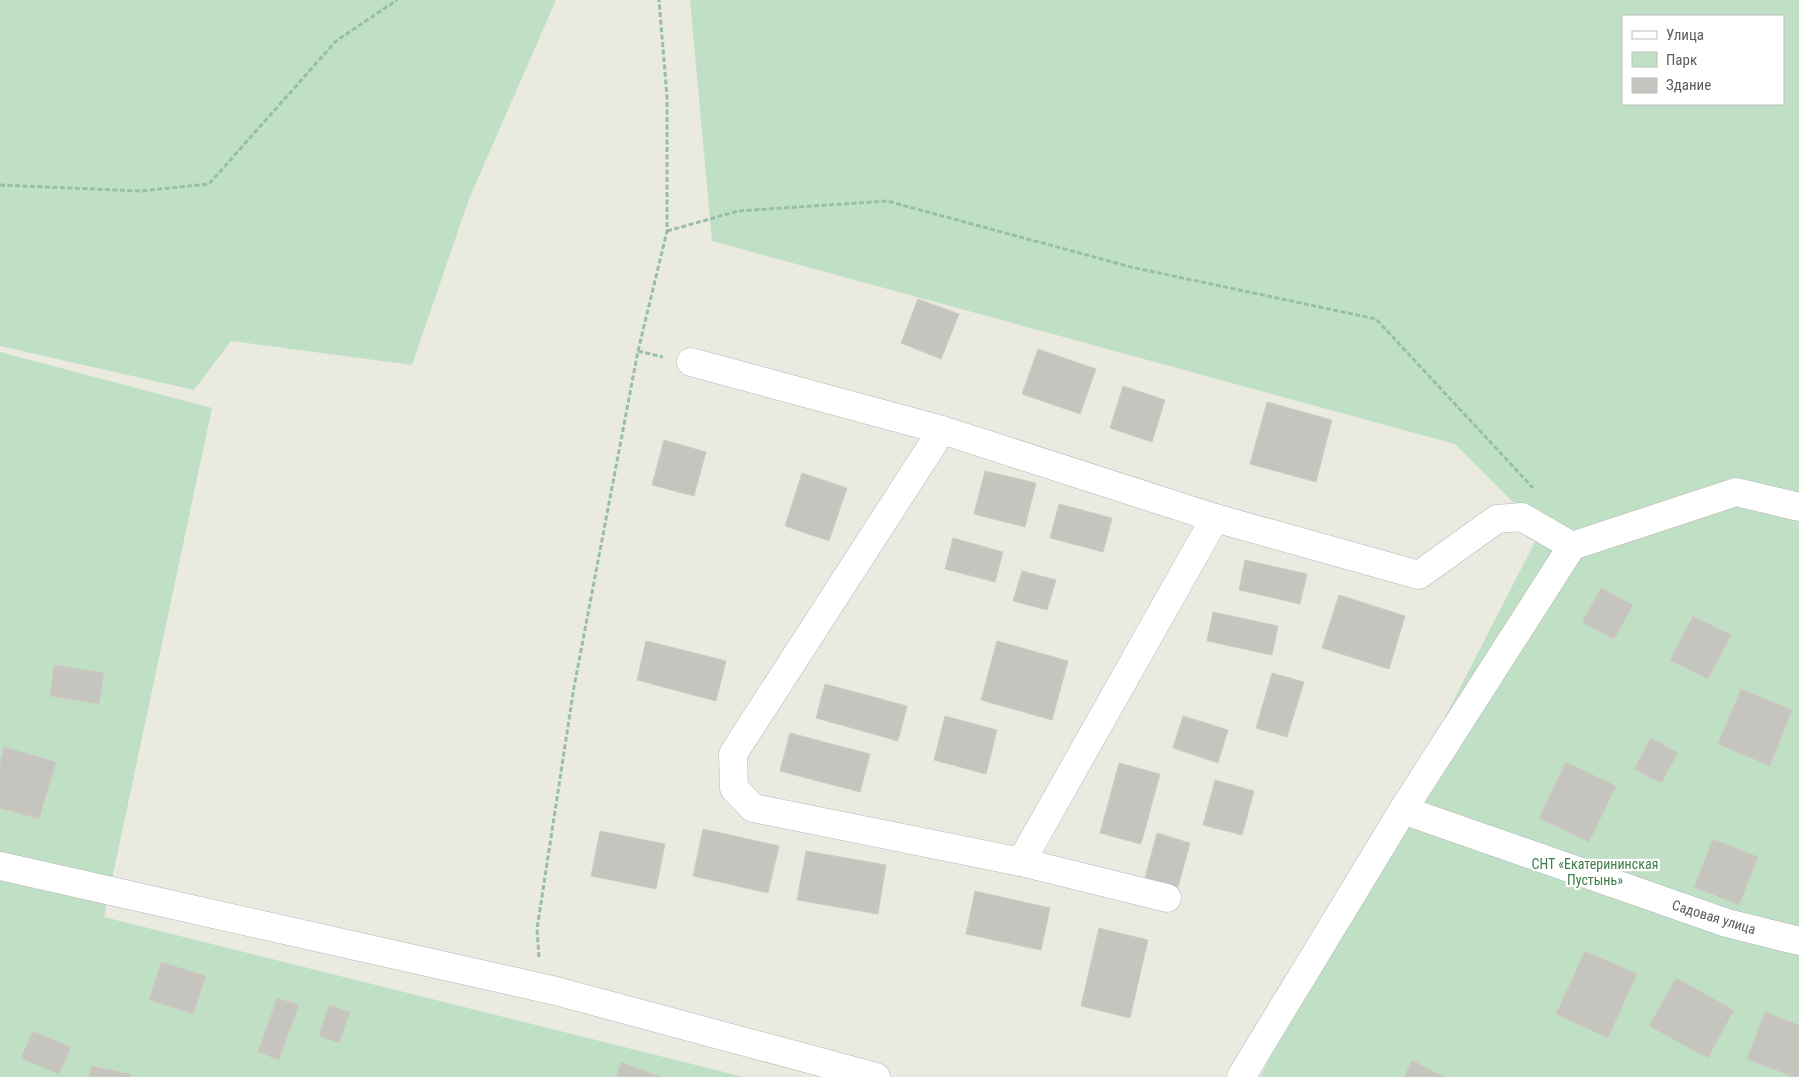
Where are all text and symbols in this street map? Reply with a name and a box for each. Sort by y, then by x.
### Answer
legend [1622,15,1784,105]
text: Улица [1666,26,1704,44]
text: Парк [1666,51,1697,69]
text: Здание [1666,76,1711,94]
park label: СНТ «Екатерининская Пустынь» [1532,856,1658,888]
street label: Садовая улица [1670,897,1758,937]

